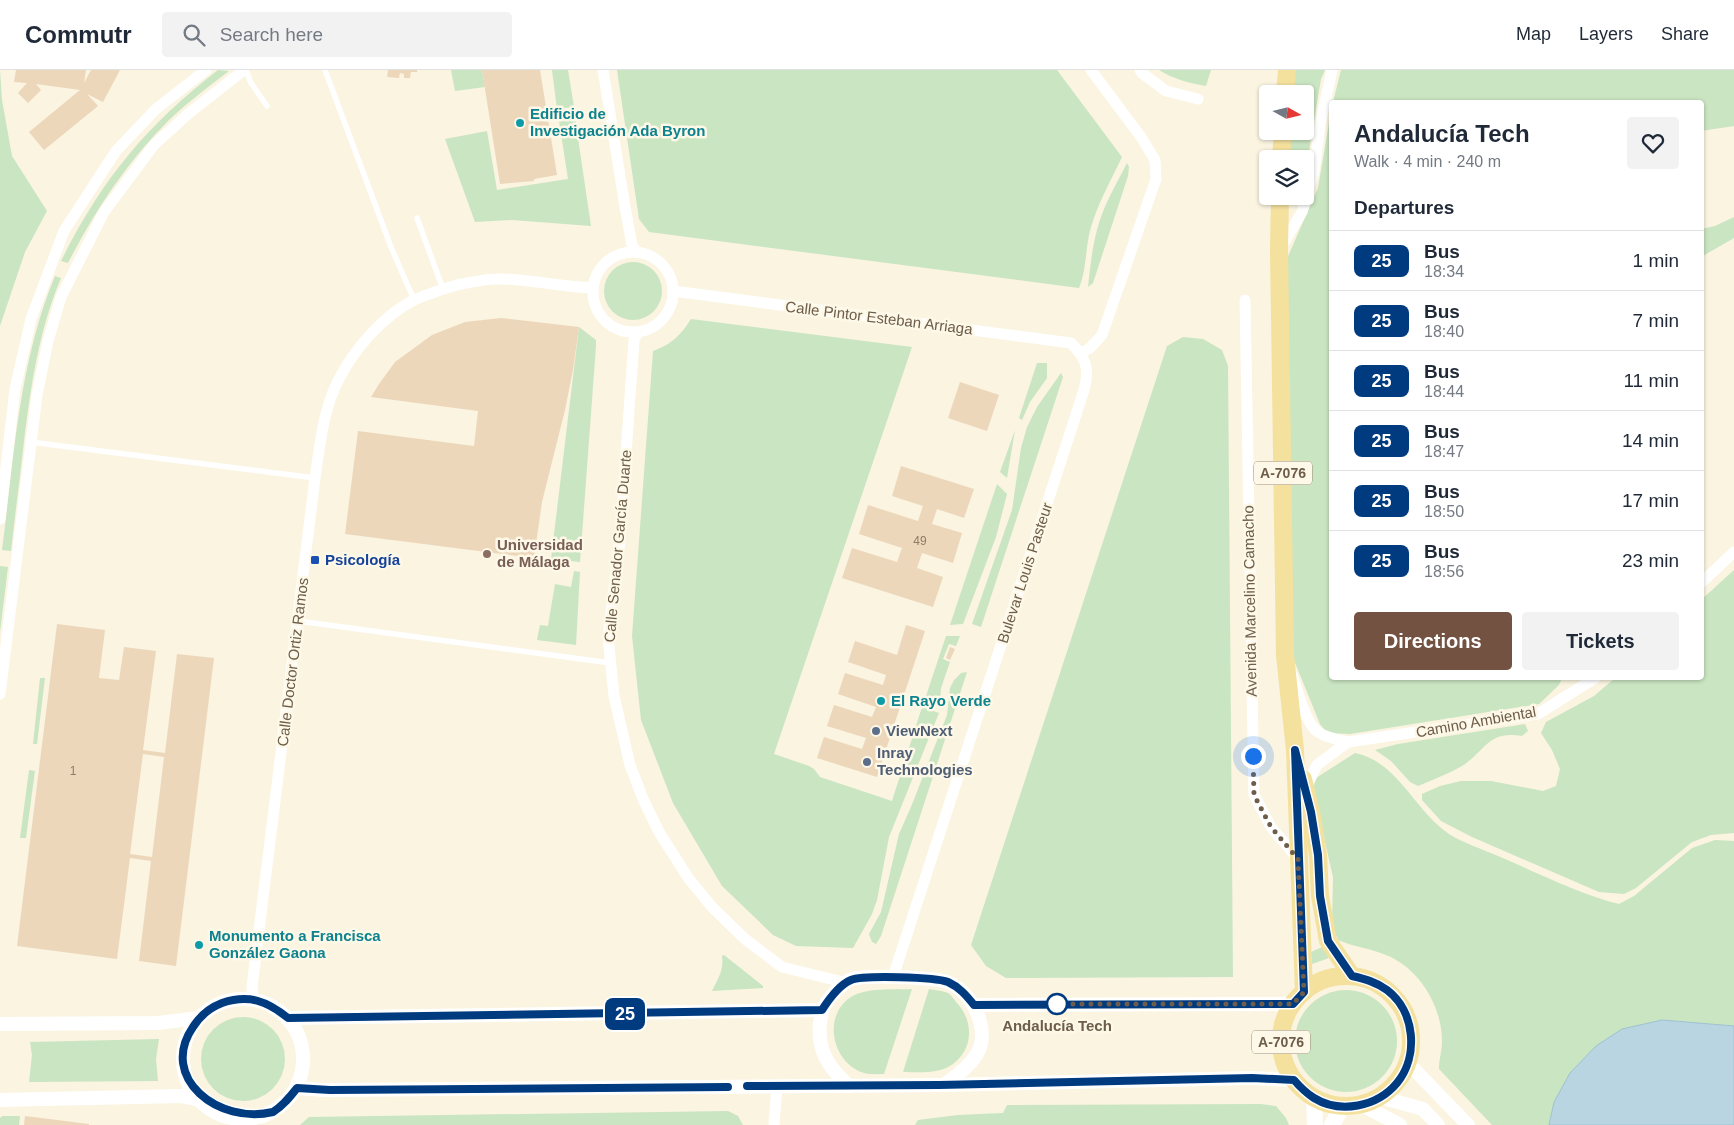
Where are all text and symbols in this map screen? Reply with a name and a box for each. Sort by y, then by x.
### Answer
search box [162,12,512,57]
text: Commutr [25,21,132,48]
icon: search [180,21,208,49]
text: Search here [220,24,323,45]
text: Map [1516,24,1551,44]
text: Layers [1579,24,1633,44]
text: Share [1661,24,1709,44]
north arrow [1259,85,1314,140]
map controls [1259,85,1314,205]
place label: Edificio de Investigación Ada Byron [530,105,705,139]
marker: Edificio de Investigación Ada Byron [514,117,526,129]
button: heart [1627,117,1679,169]
text: Andalucía Tech [1354,120,1530,147]
button: layers [1259,150,1314,205]
text: Walk · 4 min · 240 m [1354,153,1501,170]
text: Departures [1354,197,1454,218]
text: Bus [1424,241,1460,262]
text: 1 min [1633,250,1679,271]
text: 25 [1371,251,1392,271]
text: 18:34 [1424,263,1464,280]
street label: Calle Pintor Esteban Arriaga [785,298,974,338]
text: Bus [1424,301,1460,322]
text: 7 min [1633,310,1679,331]
text: 25 [1371,311,1392,331]
text: 18:40 [1424,323,1464,340]
text: Bus [1424,361,1460,382]
text: 11 min [1623,370,1679,391]
text: 25 [1371,371,1392,391]
text: 18:44 [1424,383,1464,400]
text: Bus [1424,421,1460,442]
text: 14 min [1622,430,1679,451]
text: 25 [1371,431,1392,451]
text: 18:47 [1424,443,1464,460]
street label: Calle Senador García Duarte [601,449,634,643]
road number: A-7076 [1254,462,1312,484]
text: Bus [1424,481,1460,502]
text: 17 min [1622,490,1679,511]
text: 25 [1371,491,1392,511]
street label: Bulevar Louis Pasteur [994,500,1055,645]
text: 18:50 [1424,503,1464,520]
street label: Avenida Marcelino Camacho [1239,505,1260,697]
house number: 49 [913,534,927,548]
place label: Universidad de Málaga [497,536,583,570]
text: Bus [1424,541,1460,562]
marker: Universidad de Málaga [481,548,493,560]
text: 23 min [1622,550,1679,571]
place label: Psicología [325,551,401,568]
text: 25 [1371,551,1392,571]
marker: Psicología [309,554,321,566]
text: 18:56 [1424,563,1464,580]
street label: Calle Doctor Ortiz Ramos [274,577,311,747]
button: Directions [1354,612,1512,670]
button: Tickets [1522,612,1679,670]
place label: El Rayo Verde [891,692,991,709]
marker: El Rayo Verde [875,695,887,707]
street label: Camino Ambiental [1414,703,1537,740]
place label: ViewNext [886,722,952,739]
marker: ViewNext [870,725,882,737]
place label: Inray Technologies [877,744,973,778]
your location [1241,744,1266,769]
marker: Inray Technologies [861,756,873,768]
house number: 1 [70,764,77,778]
place label: Monumento a Francisca González Gaona [209,927,381,961]
marker: Monumento a Francisca González Gaona [193,939,205,951]
marker: Andalucía Tech [1046,993,1068,1015]
line badge: 25 [602,998,648,1030]
text: 25 [615,1004,635,1024]
place label: Andalucía Tech [1002,1017,1112,1034]
road number: A-7076 [1252,1030,1310,1054]

